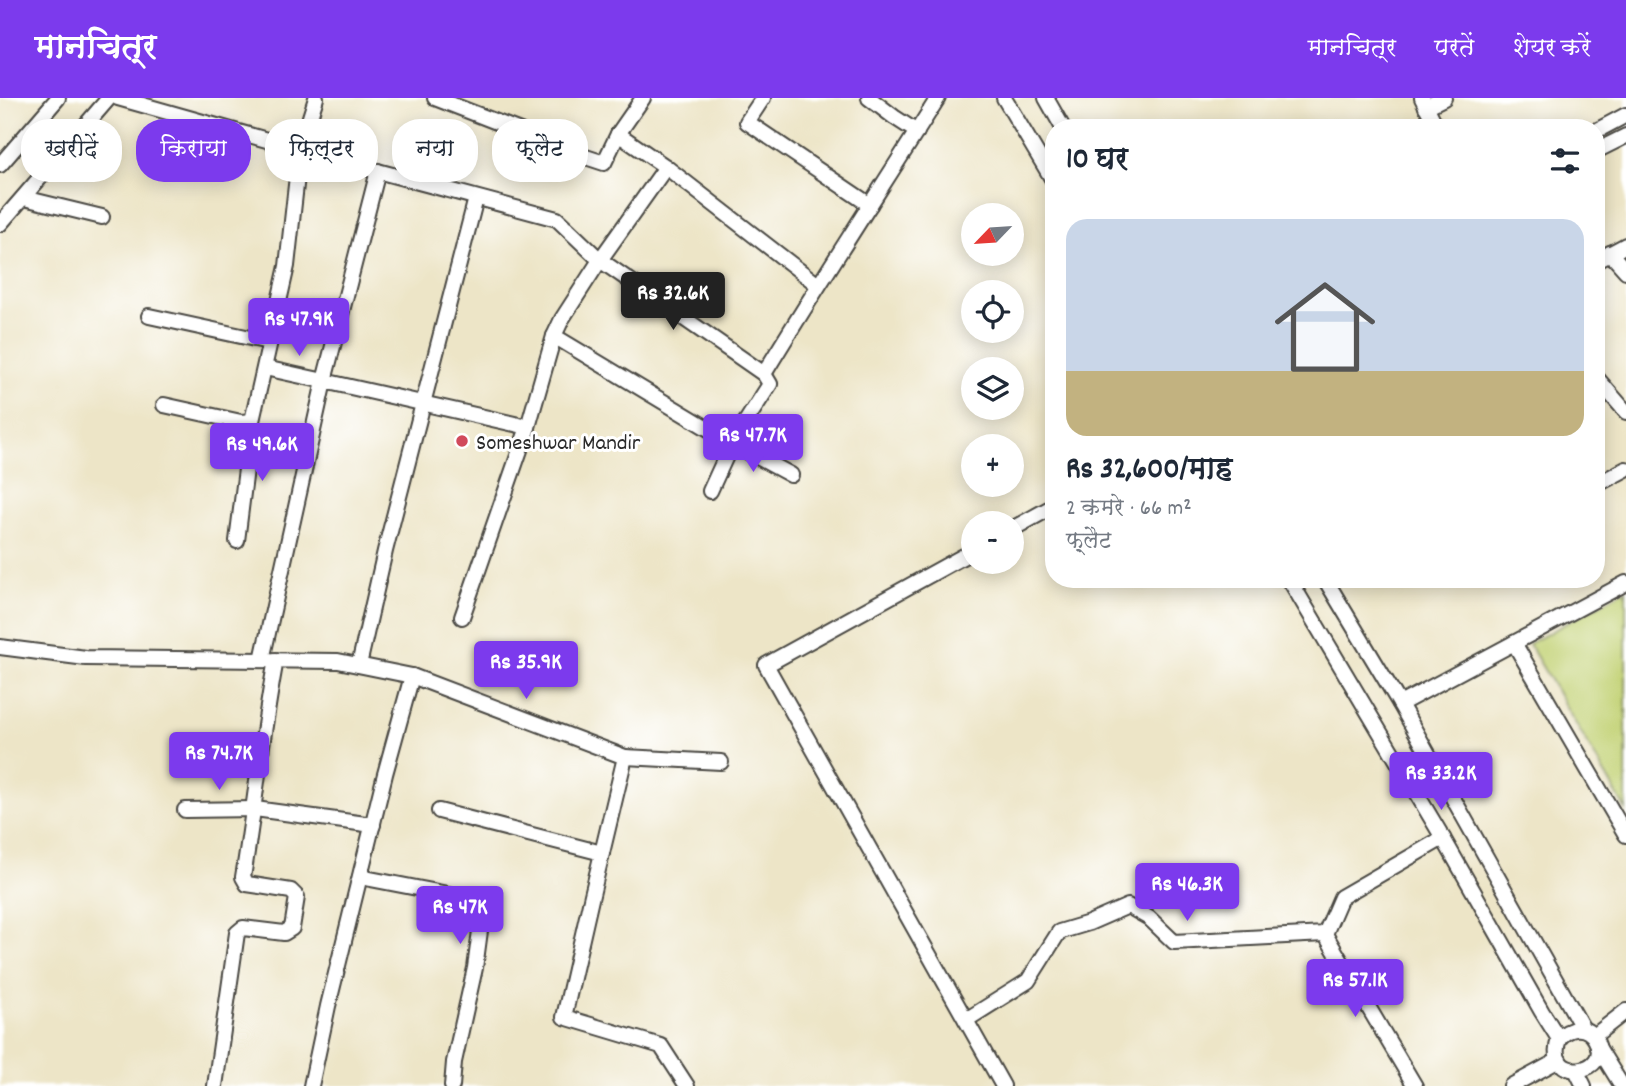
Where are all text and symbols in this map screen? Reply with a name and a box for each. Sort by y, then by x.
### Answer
text: मानचित्र [35,26,157,73]
text: मानचित्र [1308,32,1396,66]
text: परतें [1434,32,1474,66]
text: शेयर करें [1512,32,1591,66]
chip: खरीदें [21,119,122,182]
chip: किराया [136,119,251,182]
chip: फ़िल्टर [265,119,378,182]
chip: नया [392,119,478,182]
chip: फ़्लैट [492,119,588,182]
text: 10 घर [1066,140,1128,183]
icon: filters [1546,142,1584,180]
north arrow [961,203,1024,266]
map controls [961,203,1024,574]
icon: home [1262,264,1388,390]
pin: Rs 32.6K [601,272,745,332]
text: Rs 32.6K [637,278,709,311]
button: locate [961,280,1024,343]
pin: Rs 47.9K [227,299,371,358]
text: Rs 47.9K [264,304,334,337]
button: layers [961,357,1024,420]
pin: Rs 47.7K [681,414,825,474]
text: Rs 47.7K [719,420,787,453]
pin: Rs 49.6K [190,424,334,483]
place label: Someshwar Mandir [476,428,641,461]
text: Rs 49.6K [226,429,298,462]
marker: Someshwar Mandir [454,433,470,449]
button: + [961,434,1024,497]
text: Rs 32,600/माह [1066,450,1232,493]
text: 2 कमरे · 66 m² [1066,493,1192,526]
button: − [961,511,1024,574]
text: फ़्लैट [1066,526,1112,559]
pin: Rs 35.9K [454,642,598,701]
text: Rs 35.9K [490,647,562,680]
pin: Rs 74.7K [147,732,291,792]
text: Rs 74.7K [185,738,253,771]
pin: Rs 33.2K [1369,752,1513,812]
text: Rs 33.2K [1405,758,1477,791]
pin: Rs 46.3K [1115,864,1259,923]
text: Rs 46.3K [1151,869,1223,902]
pin: Rs 47K [403,886,517,946]
text: Rs 47K [432,892,488,925]
pin: Rs 57.1K [1283,960,1427,1019]
text: Rs 57.1K [1322,965,1388,998]

